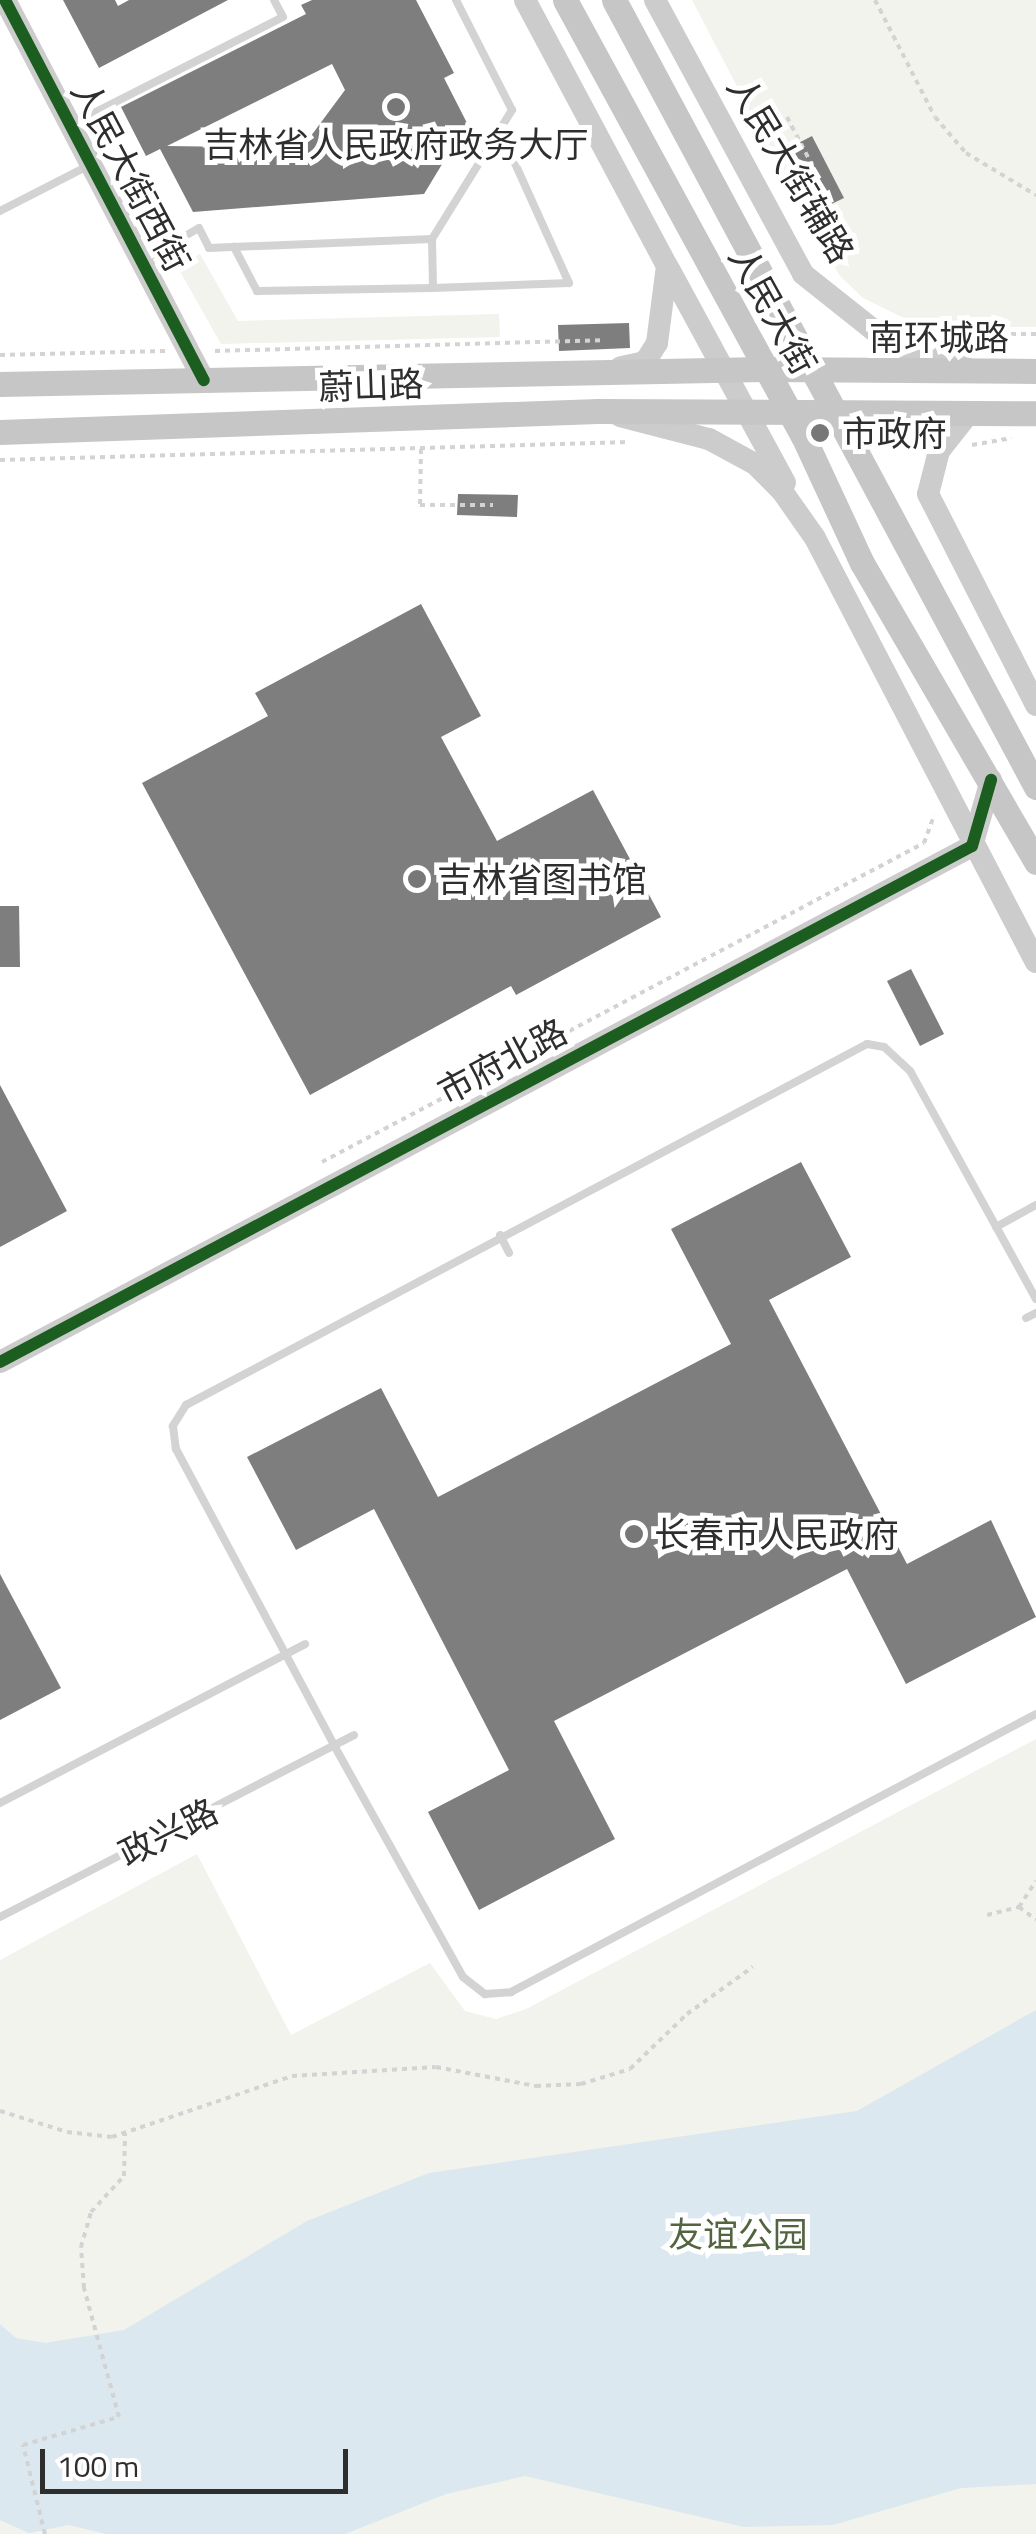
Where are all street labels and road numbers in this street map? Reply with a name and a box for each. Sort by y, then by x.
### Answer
street label: 人民大街辅路 [719,68,863,270]
street label: 人民大街西街 [63,73,199,279]
street label: 人民大街 [721,239,825,381]
street label: 南环城路 [869,316,1009,358]
street label: 蔚山路 [318,362,424,408]
street label: 市府北路 [430,1010,574,1112]
street label: 政兴路 [112,1789,224,1875]

